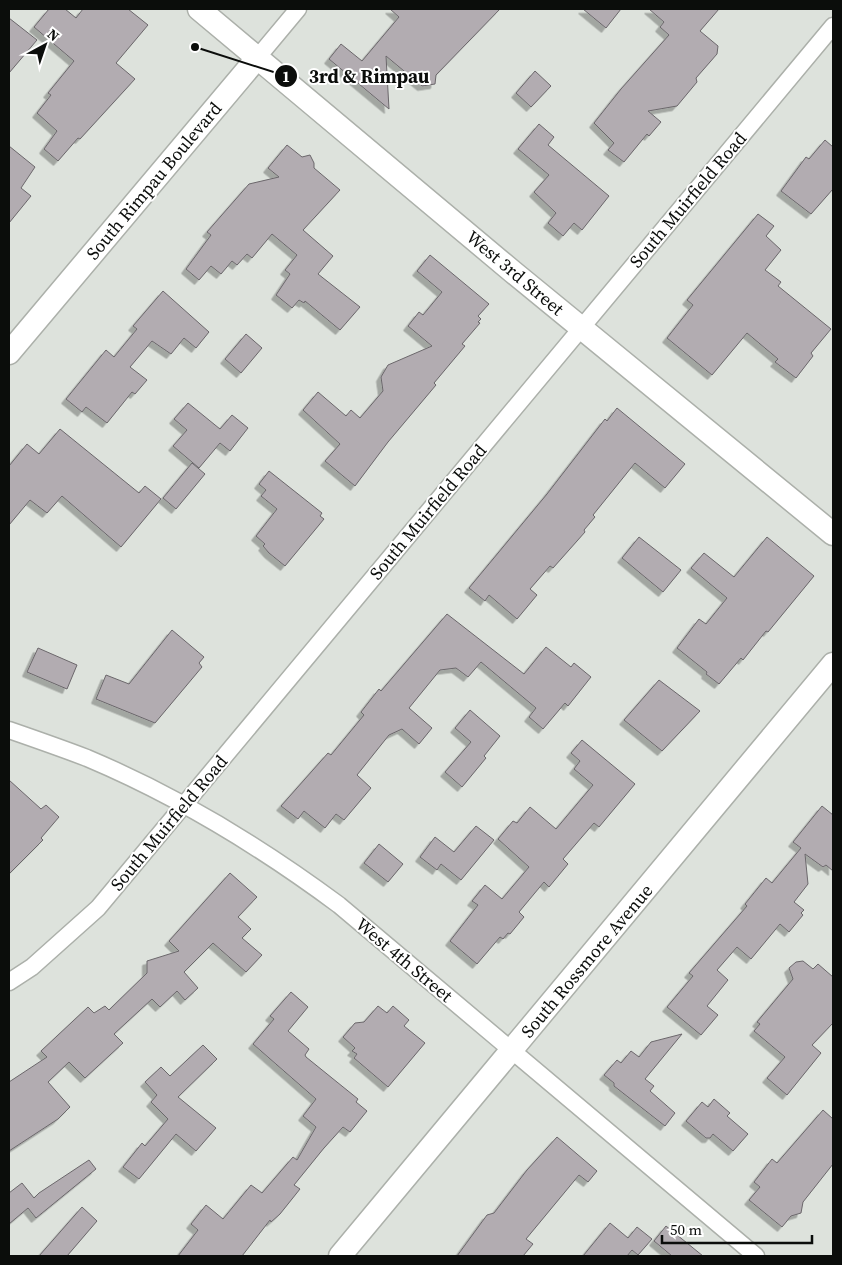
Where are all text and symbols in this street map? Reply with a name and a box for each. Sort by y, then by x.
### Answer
north arrow [20,20,70,70]
text: N [43,24,64,46]
callout: 3rd & Rimpau [273,59,439,93]
text: 3rd & Rimpau [309,63,430,89]
text: 1 [282,66,290,87]
street label: South Rimpau Boulevard [80,96,227,265]
street label: South Muirfield Road [623,126,752,273]
street label: West 3rd Street [461,224,570,321]
street label: South Muirfield Road [363,438,492,585]
street label: South Muirfield Road [104,749,233,896]
street label: South Rossmore Avenue [515,879,658,1043]
street label: West 4th Street [351,912,458,1008]
scale bar [662,1212,812,1244]
text: 50 m [670,1219,702,1240]

